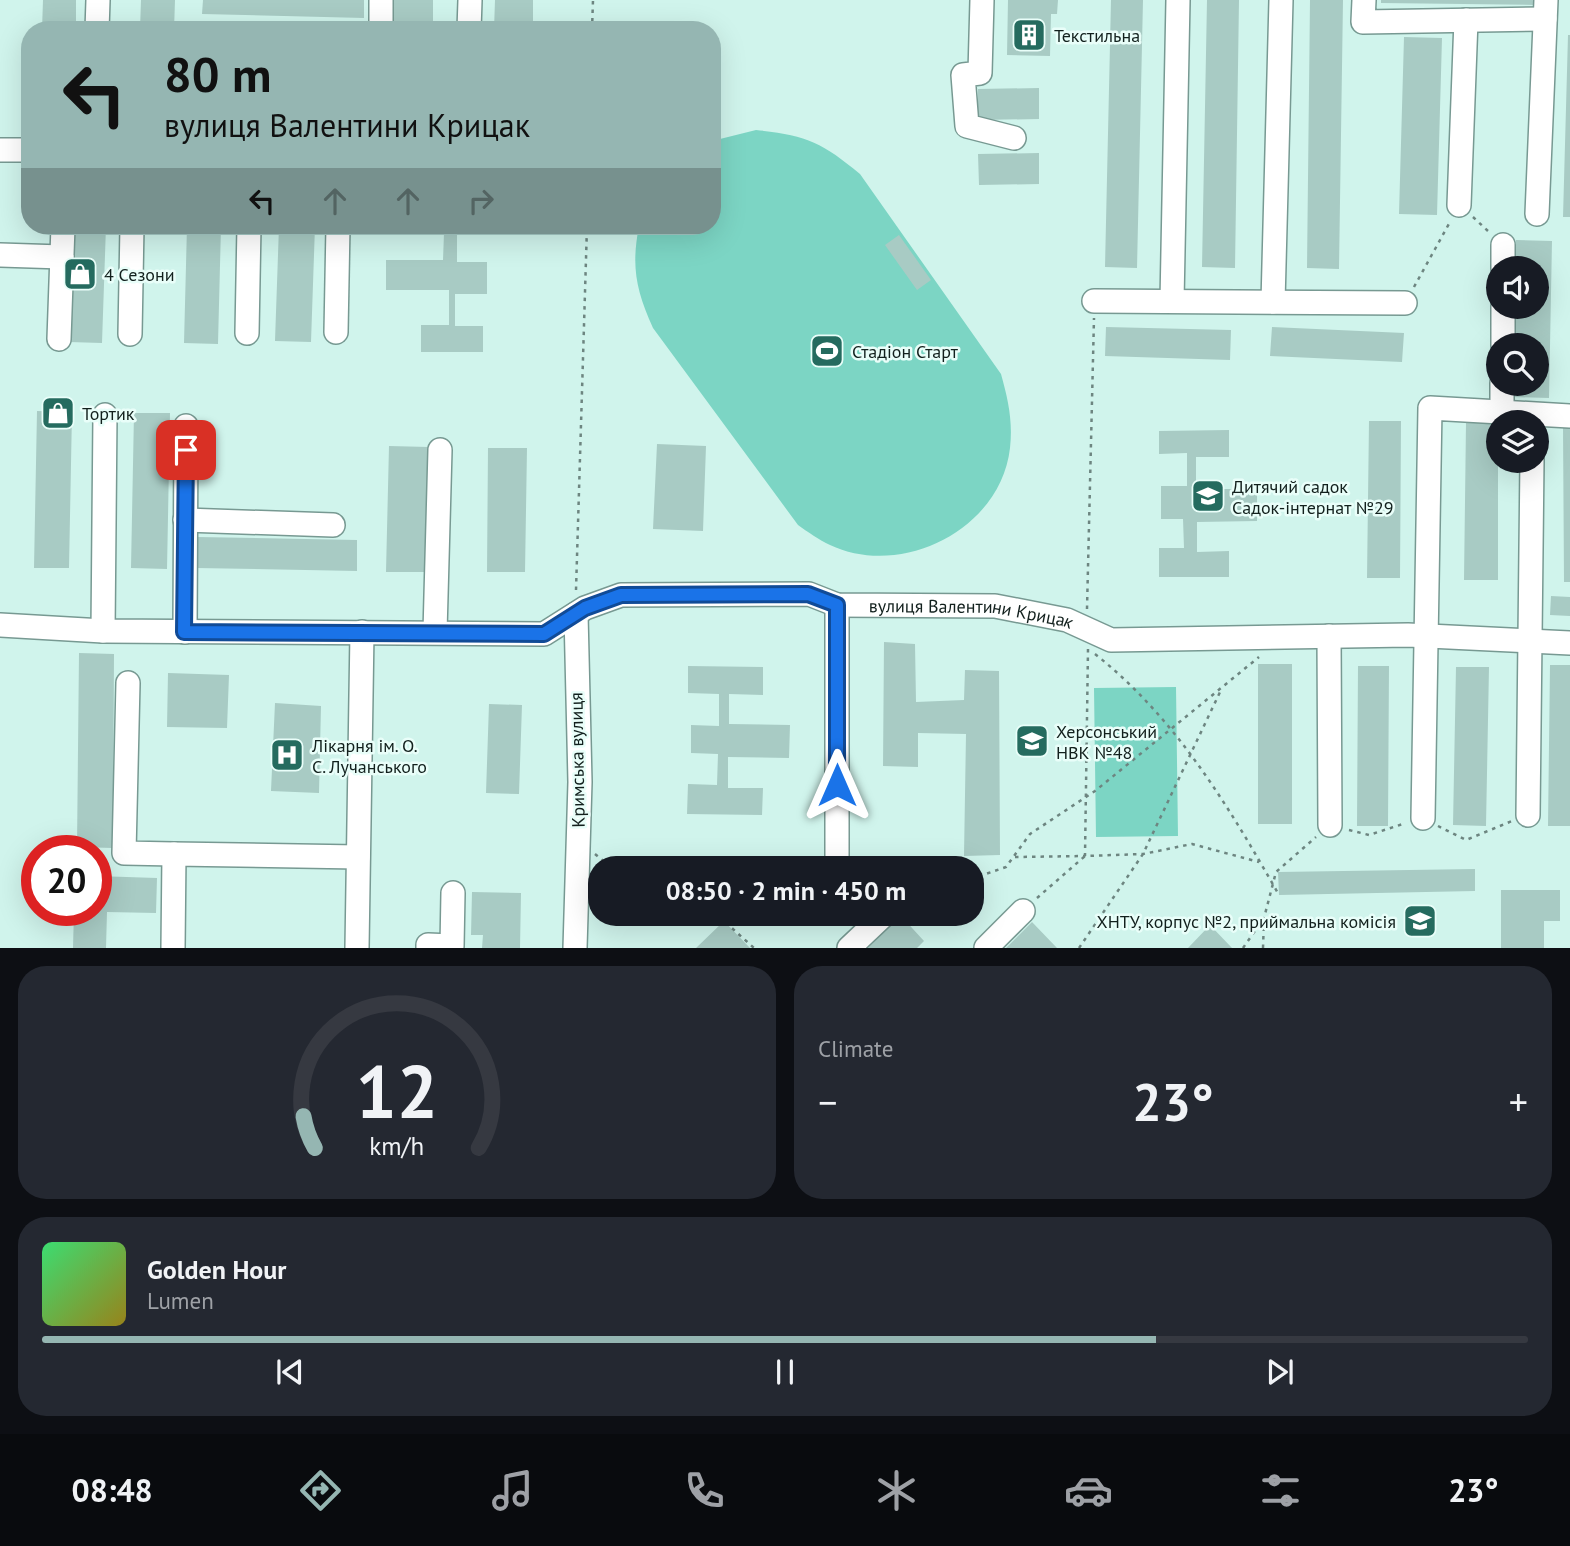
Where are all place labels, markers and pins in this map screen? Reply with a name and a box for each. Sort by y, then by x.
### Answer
building icon: Текстильна [1010,16,1048,54]
place label: Текстильна [1054,24,1140,47]
shop icon: 4 Сезони [61,255,99,293]
place label: 4 Сезони [104,263,175,286]
sports icon: Стадіон Старт [808,332,846,370]
place label: Стадіон Старт [852,340,959,363]
shop icon: Тортик [39,394,77,432]
place label: Тортик [82,402,135,425]
pin [156,420,216,480]
place label: Дитячий садок Садок-інтернат №29 [1232,475,1394,519]
school or university icon: Дитячий садок Садок-інтернат №29 [1189,477,1227,515]
place label: Херсонський НВК №48 [1056,720,1157,764]
school or university icon: Херсонський НВК №48 [1013,722,1051,760]
place label: Лікарня ім. О. С. Лучанського [311,734,427,778]
hospital icon: Лікарня ім. О. С. Лучанського [268,736,306,774]
school or university icon: ХНТУ, корпус №2, приймальна комісія [1401,902,1439,940]
place label: ХНТУ, корпус №2, приймальна комісія [1097,910,1396,933]

